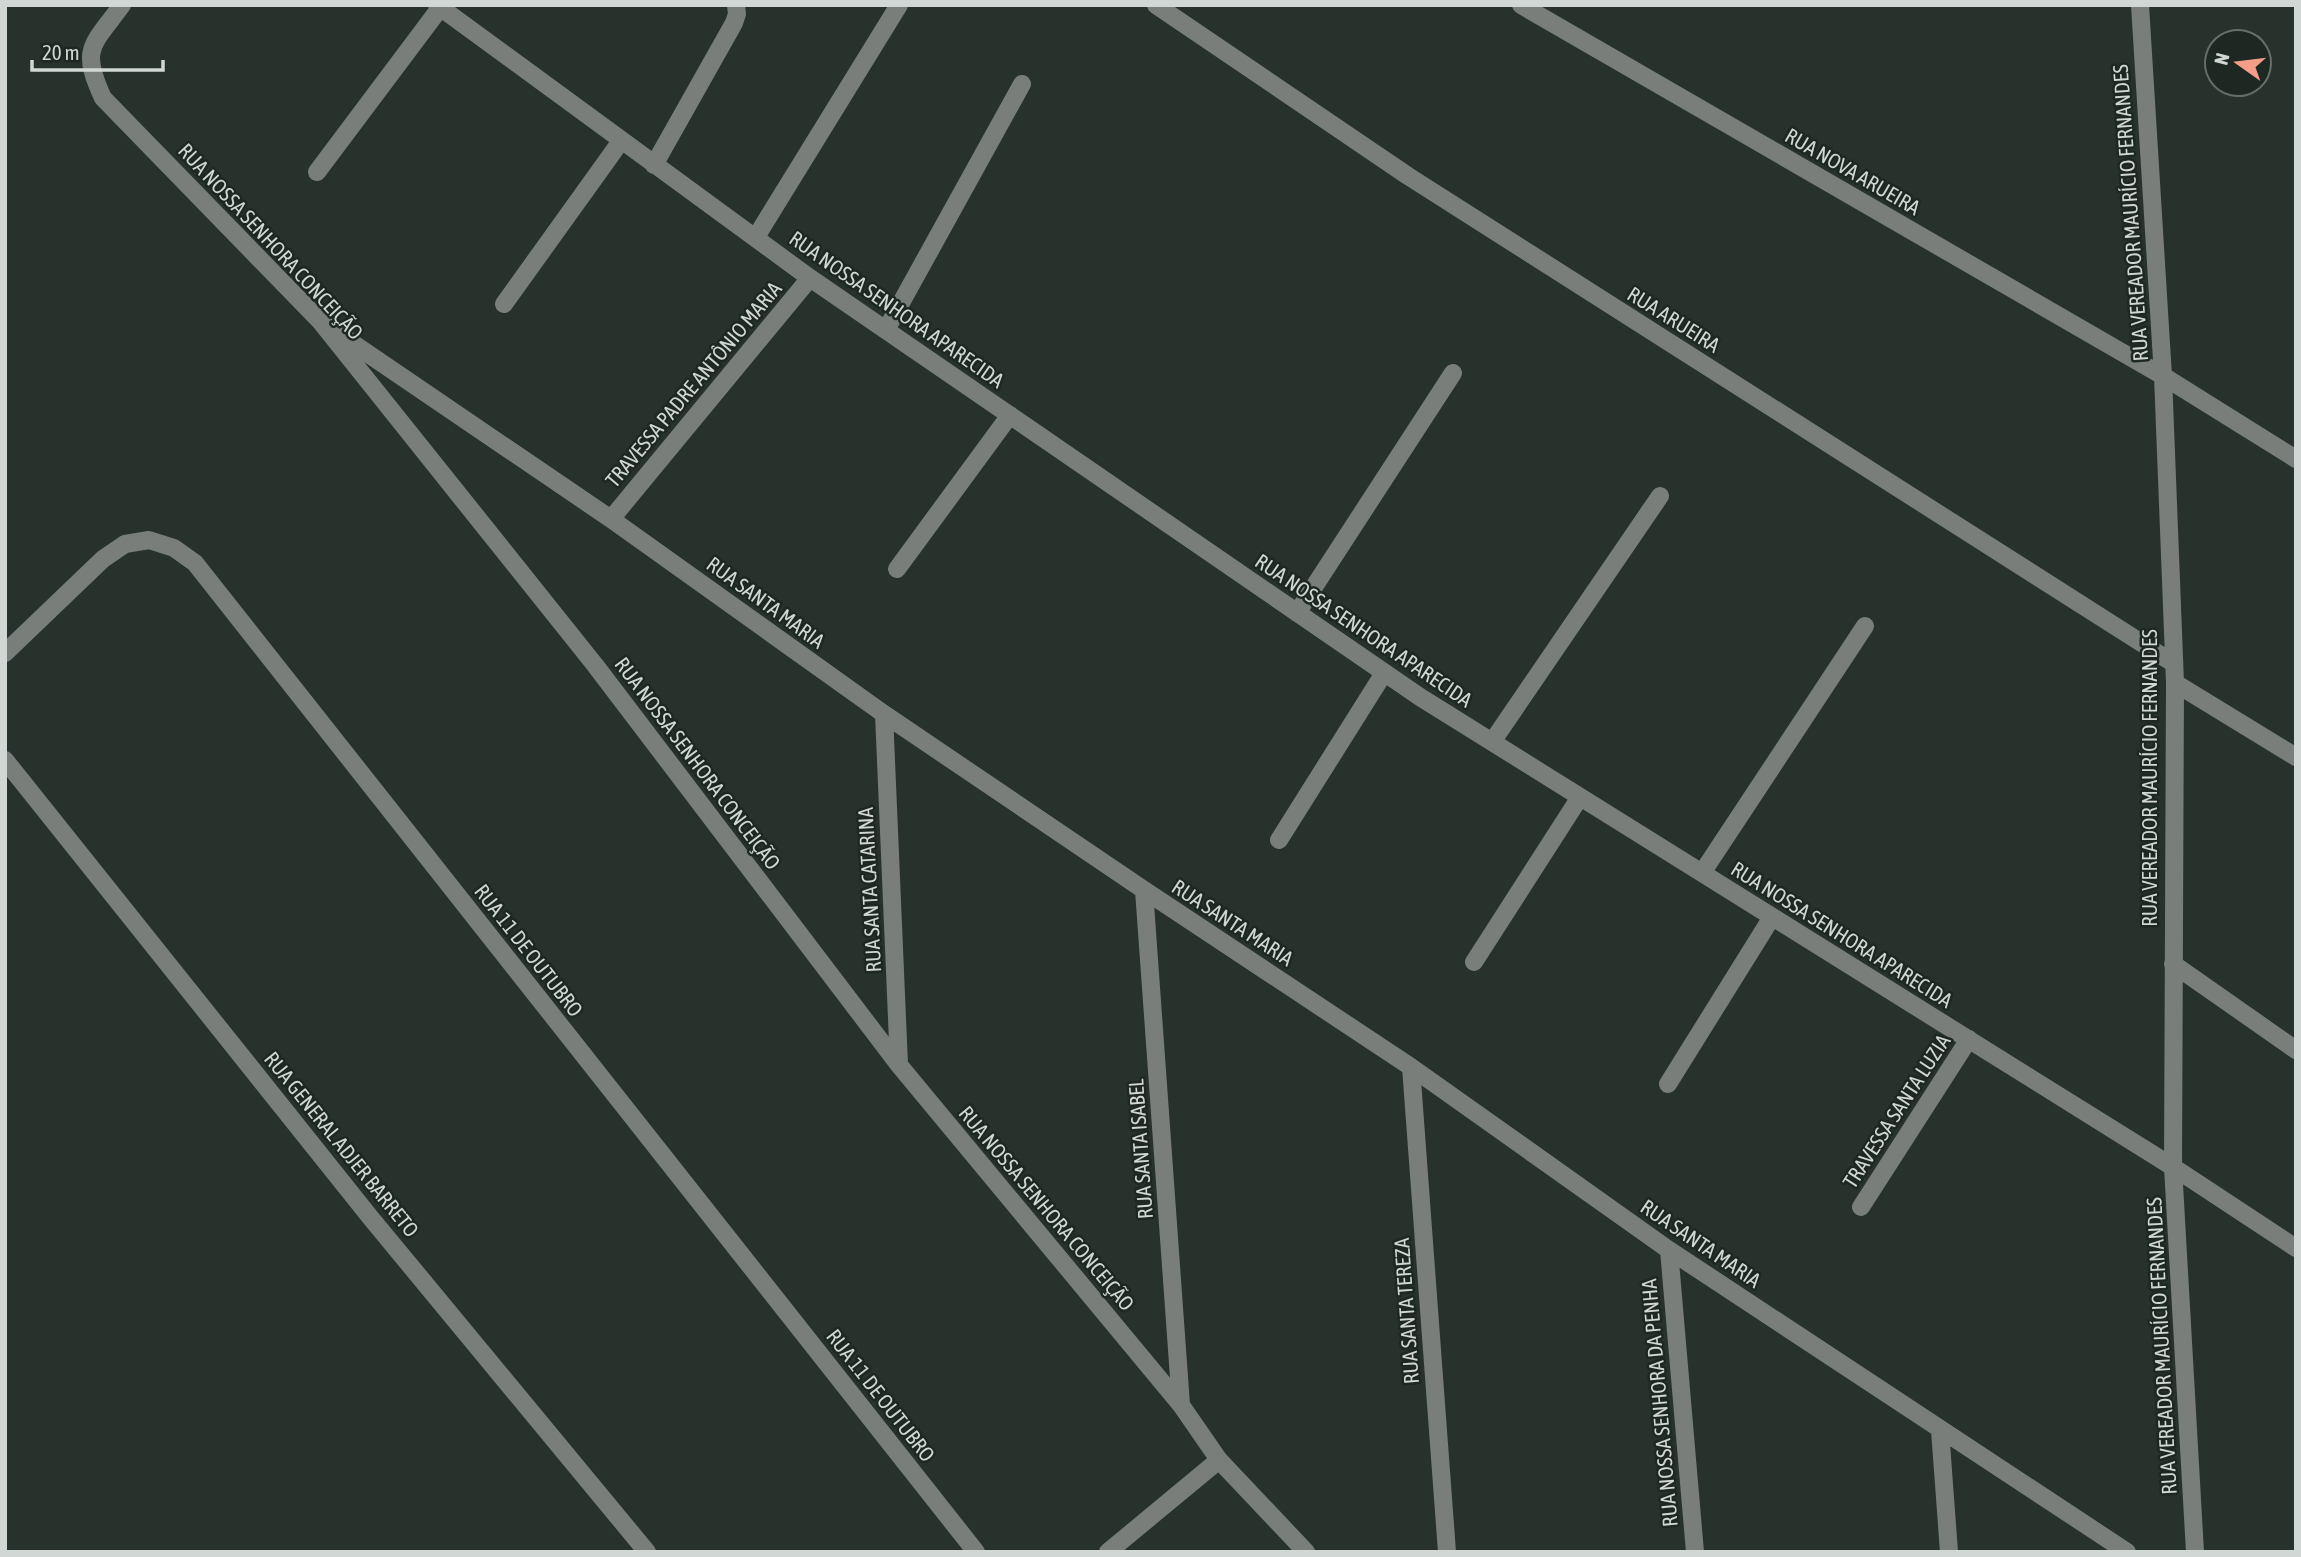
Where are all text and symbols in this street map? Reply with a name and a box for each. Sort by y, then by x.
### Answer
scale bar [32,28,163,72]
north arrow [2203,28,2273,98]
text: 20 m [42,40,80,64]
text: N [2209,51,2234,67]
street label: RUA VEREADOR MAURÍCIO FERNANDES [2108,64,2152,362]
street label: RUA NOVA ARUEIRA [1781,123,1925,220]
street label: RUA NOSSA SENHORA CONCEIÇÃO [174,138,368,344]
street label: RUA NOSSA SENHORA APARECIDA [785,226,1009,393]
street label: TRAVESSA PADRE ANTÔNIO MARIA [600,276,786,492]
street label: RUA ARUEIRA [1623,281,1725,357]
street label: RUA NOSSA SENHORA APARECIDA [1251,548,1477,712]
street label: RUA SANTA MARIA [702,551,830,653]
street label: RUA VEREADOR MAURÍCIO FERNANDES [2137,629,2161,927]
street label: RUA NOSSA SENHORA CONCEIÇÃO [610,652,786,874]
street label: RUA SANTA CATARINA [853,806,885,973]
street label: RUA NOSSA SENHORA APARECIDA [1727,856,1958,1012]
street label: RUA SANTA MARIA [1168,874,1299,970]
street label: RUA 11 DE OUTUBRO [470,879,588,1021]
street label: TRAVESSA SANTA LUZIA [1837,1029,1955,1192]
street label: RUA GENERAL ADJER BARRETO [260,1047,424,1241]
street label: RUA SANTA ISABEL [1123,1078,1157,1220]
street label: RUA NOSSA SENHORA CONCEIÇÃO [954,1101,1140,1315]
street label: RUA SANTA MARIA [1636,1194,1766,1292]
street label: RUA VEREADOR MAURÍCIO FERNANDES [2141,1197,2181,1495]
street label: RUA SANTA TEREZA [1389,1236,1423,1385]
street label: RUA NOSSA SENHORA DA PENHA [1636,1277,1682,1528]
street label: RUA 11 DE OUTUBRO [822,1324,940,1466]

